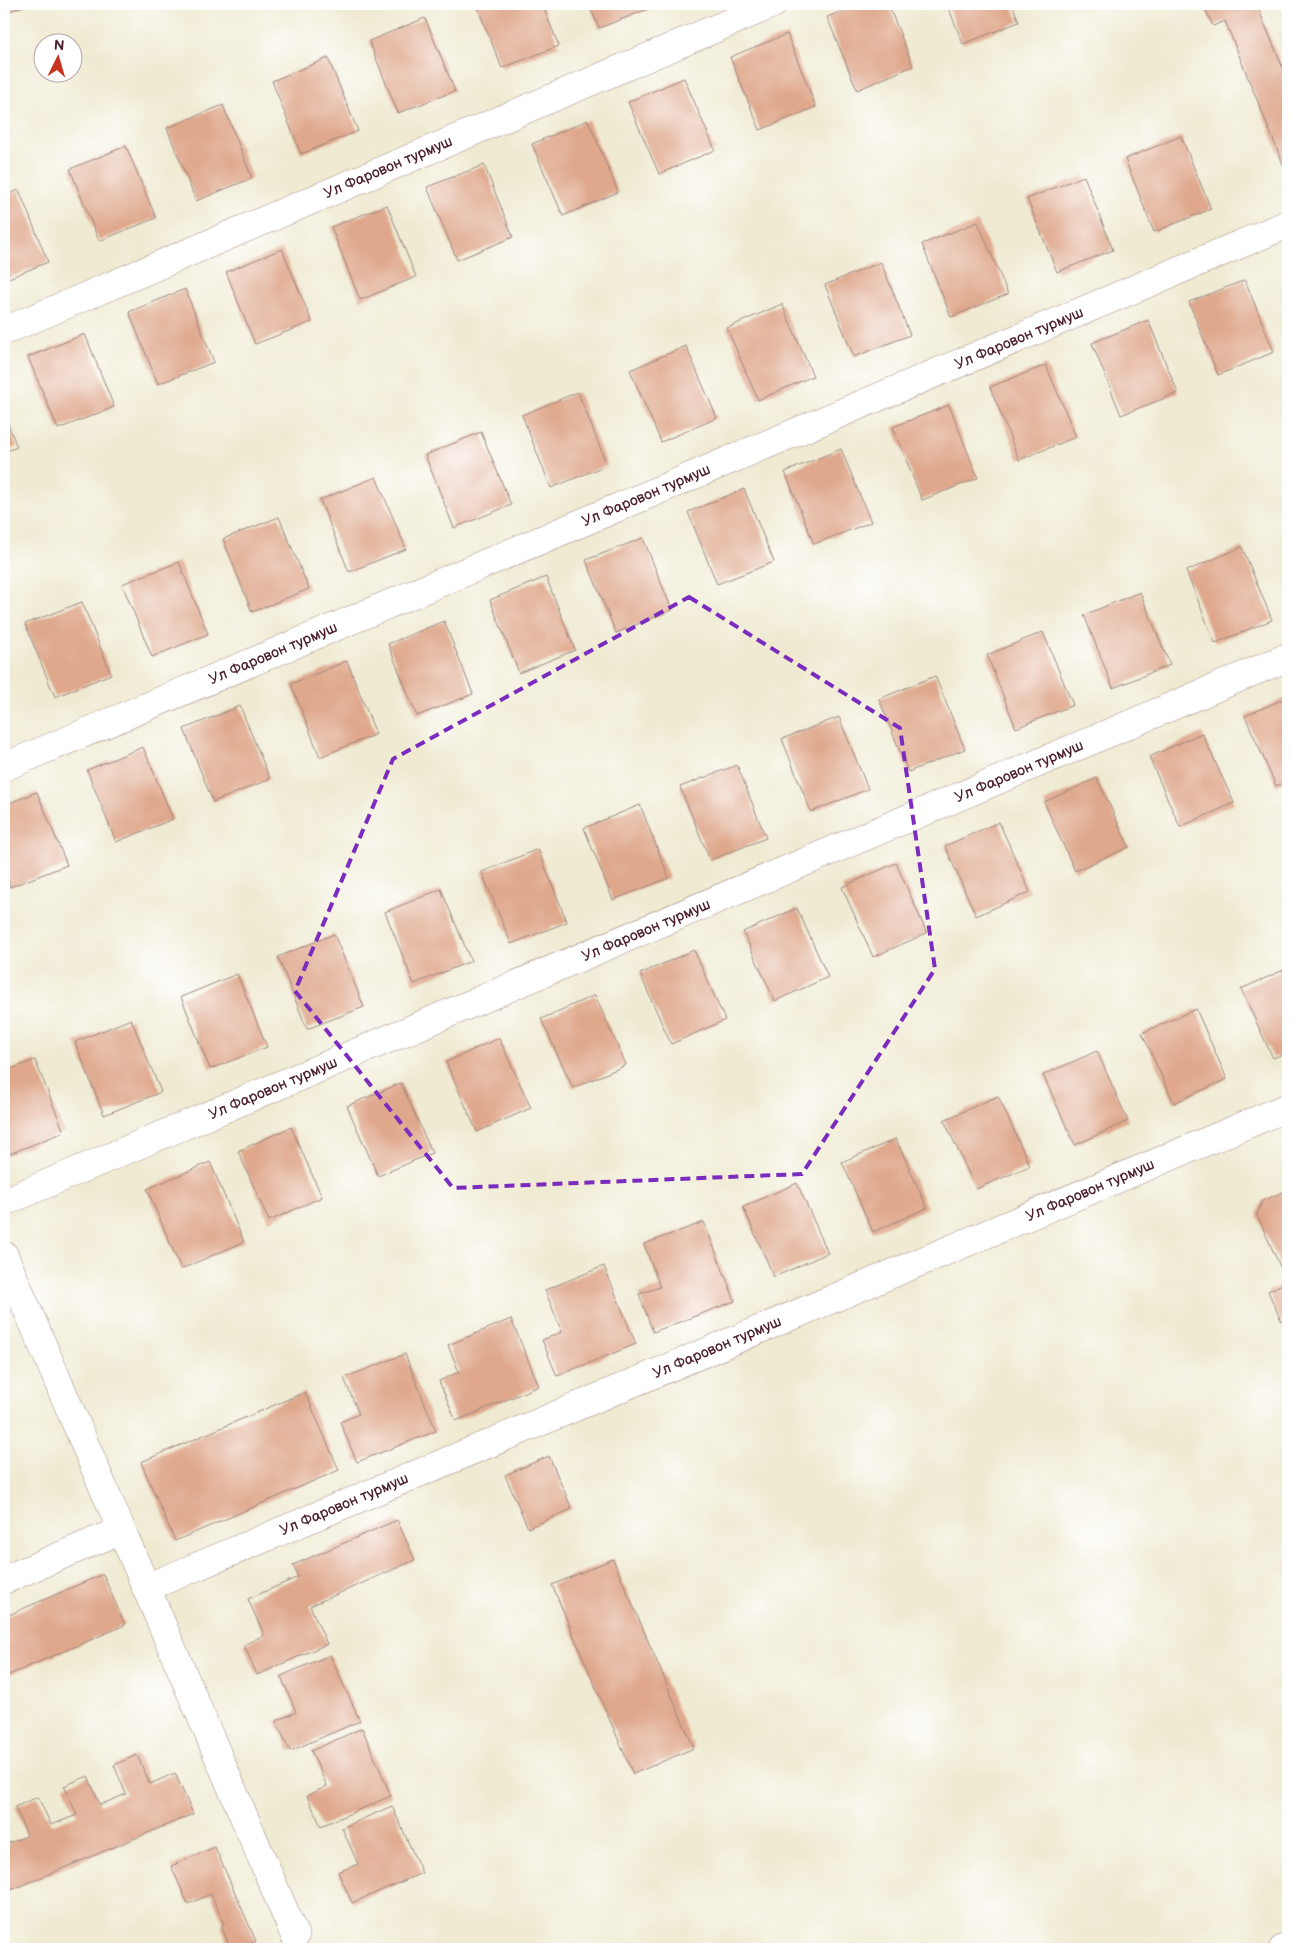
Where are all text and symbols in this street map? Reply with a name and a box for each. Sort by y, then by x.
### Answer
north arrow [32,32,82,82]
text: N [53,37,65,54]
street label: Ул Фаровон турмуш [321,132,455,203]
street label: Ул Фаровон турмуш [952,303,1086,374]
street label: Ул Фаровон турмуш [579,460,713,531]
street label: Ул Фаровон турмуш [206,618,340,689]
street label: Ул Фаровон турмуш [952,736,1086,807]
street label: Ул Фаровон турмуш [579,895,713,966]
street label: Ул Фаровон турмуш [206,1053,340,1124]
street label: Ул Фаровон турмуш [1023,1155,1157,1226]
street label: Ул Фаровон турмуш [650,1312,784,1383]
street label: Ул Фаровон турмуш [277,1469,411,1540]

